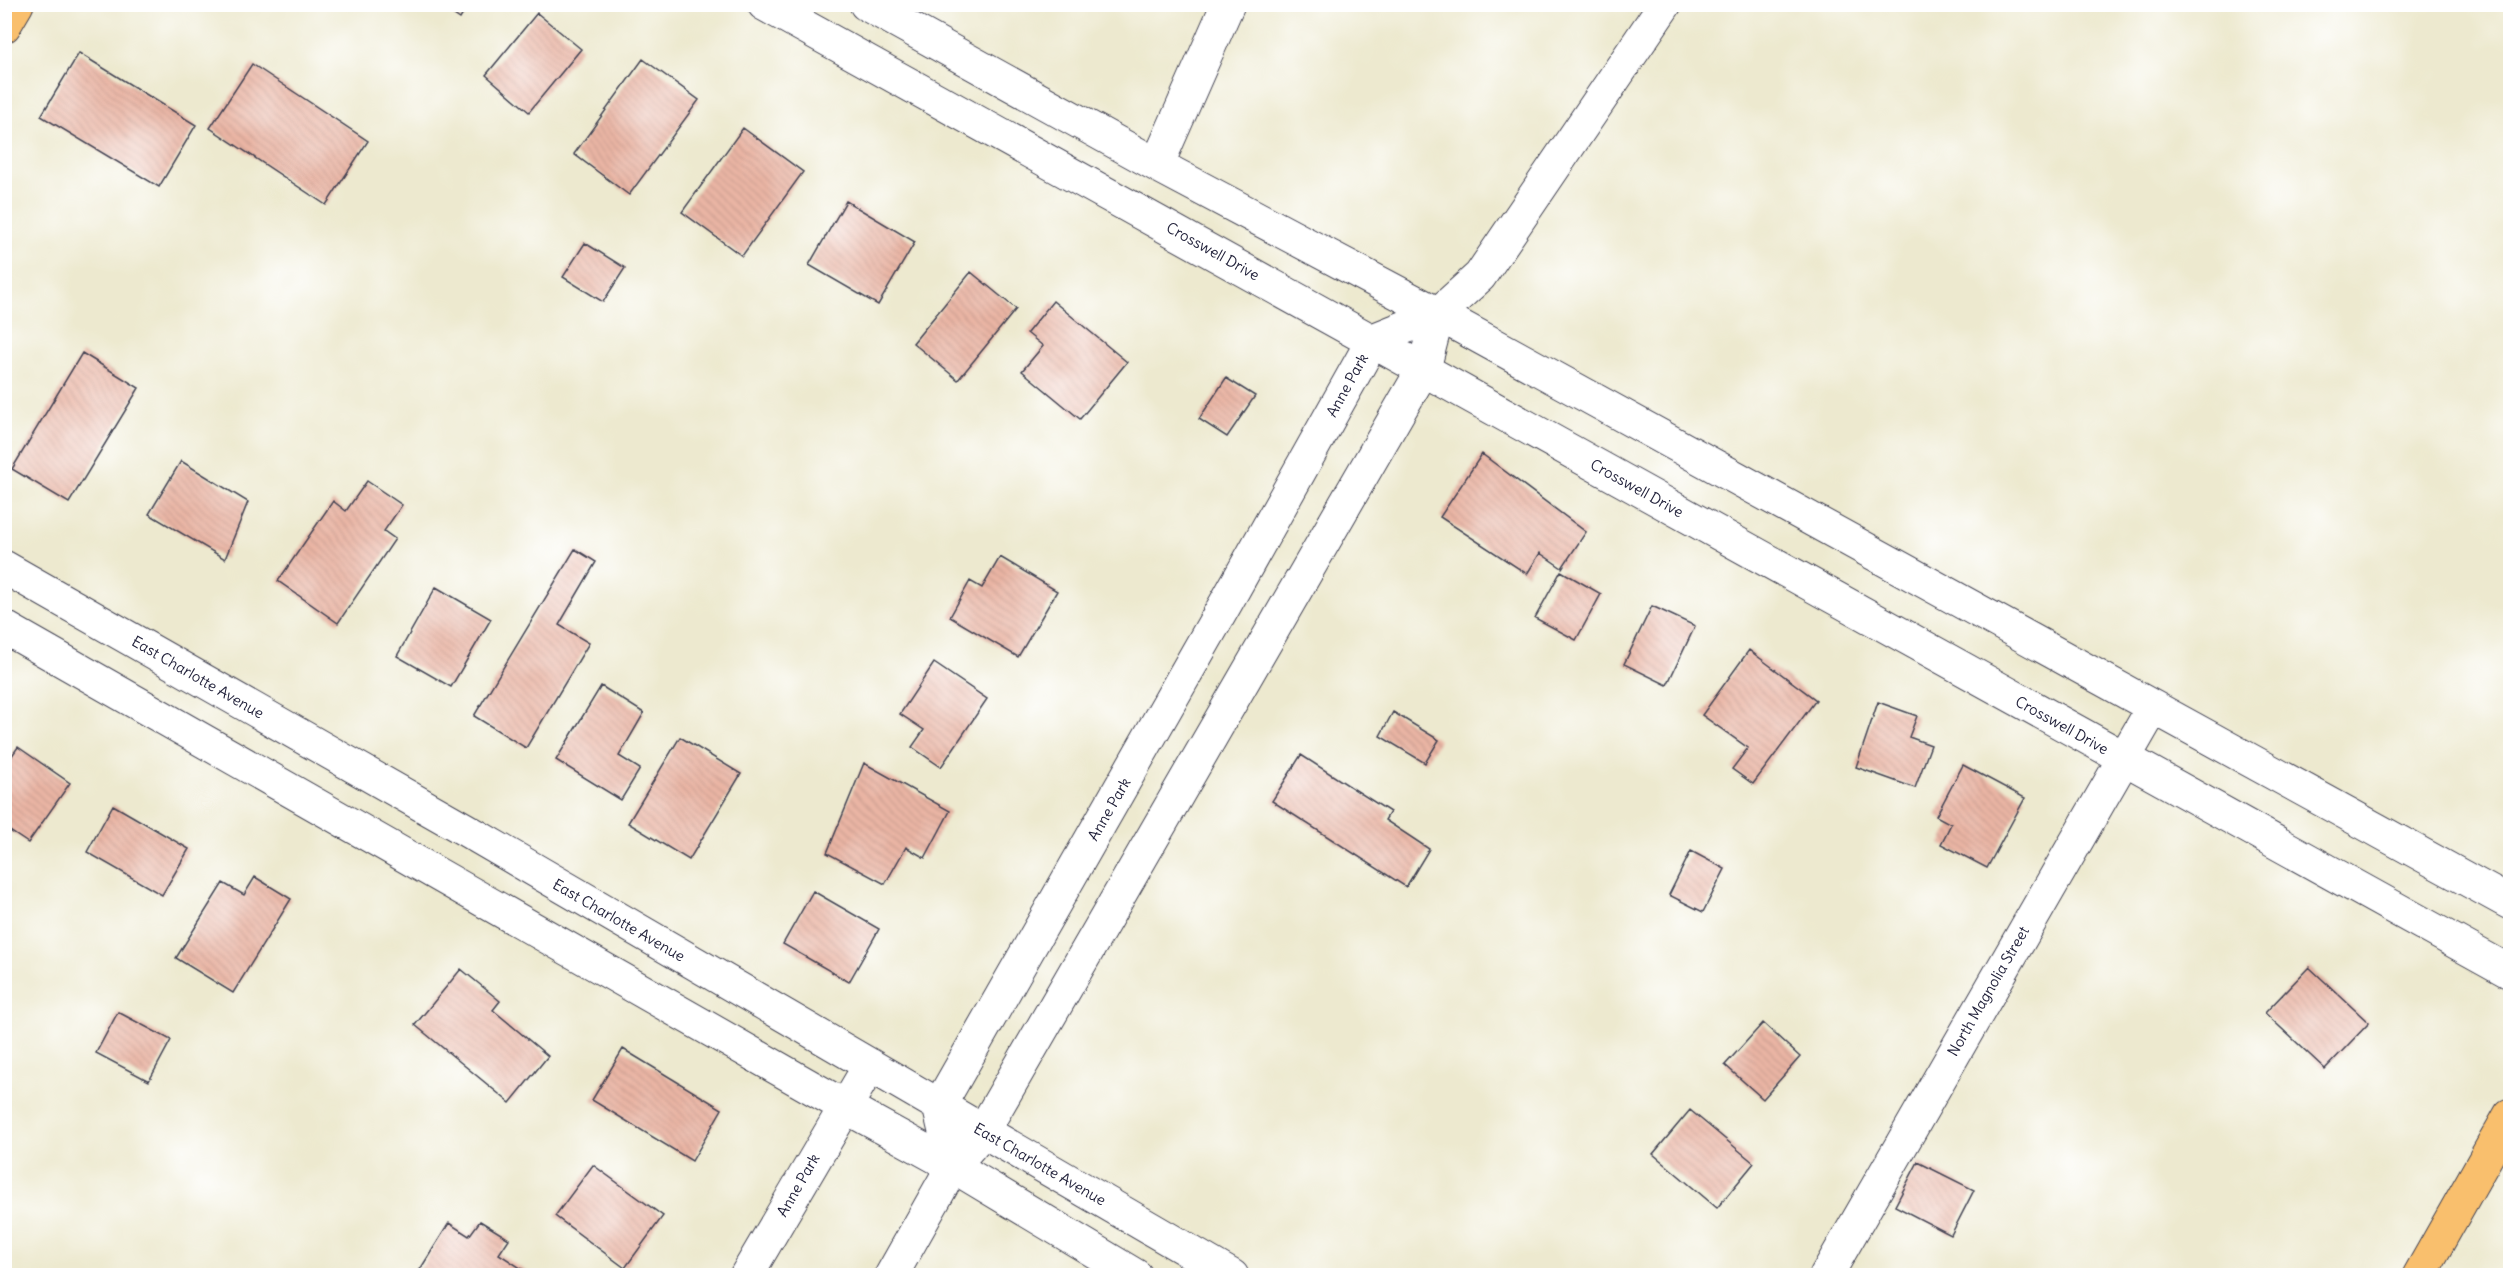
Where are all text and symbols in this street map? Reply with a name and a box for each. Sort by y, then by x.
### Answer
street label: Crosswell Drive [1163,218,1263,284]
street label: Anne Park [1322,350,1372,420]
street label: Crosswell Drive [1587,455,1687,521]
street label: East Charlotte Avenue [129,631,267,723]
street label: Crosswell Drive [2012,692,2112,758]
street label: Anne Park [1083,774,1135,844]
street label: East Charlotte Avenue [550,874,688,966]
street label: North Magnolia Street [1943,923,2033,1059]
street label: East Charlotte Avenue [971,1118,1109,1210]
street label: Anne Park [772,1150,824,1220]

